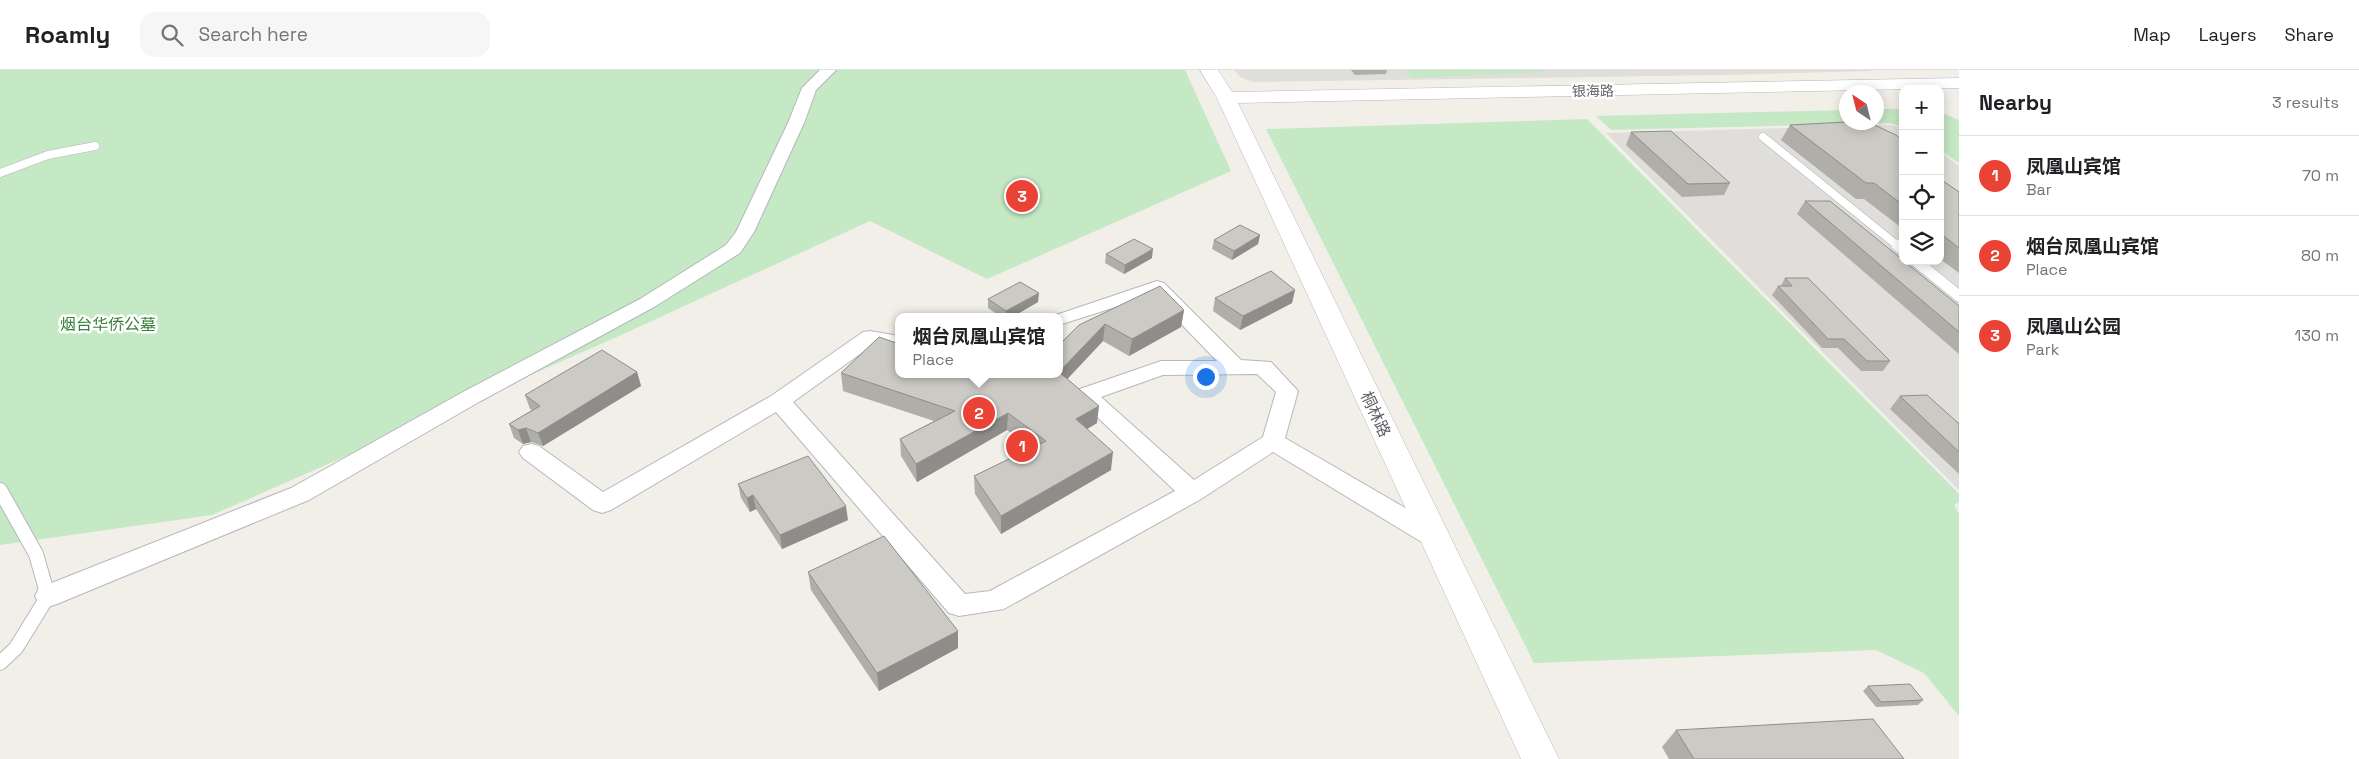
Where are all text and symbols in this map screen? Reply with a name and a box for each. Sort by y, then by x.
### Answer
search box [140,12,490,57]
text: Roamly [25,19,110,50]
icon: search [158,21,186,49]
text: Search here [198,22,308,47]
text: Map [2133,23,2171,46]
text: Layers [2199,23,2256,46]
text: Share [2284,23,2334,46]
street label: 银海路 [1572,82,1614,100]
north arrow [1839,85,1884,130]
map controls [1899,85,1944,265]
button: + [1899,85,1944,130]
text: Nearby [1979,89,2052,116]
text: 3 results [2272,92,2339,113]
button: − [1899,130,1944,175]
text: 凤凰山宾馆 [2026,154,2121,179]
text: 1 [1991,165,1999,186]
text: 70 m [2302,165,2339,186]
button: locate [1899,175,1944,220]
pin: 3 [1006,177,1038,215]
text: Bar [2026,179,2052,200]
button: layers [1899,220,1944,265]
text: 烟台凤凰山宾馆 [2026,234,2159,259]
text: 2 [1990,245,2000,266]
text: 80 m [2301,245,2339,266]
text: Place [2026,259,2068,280]
popup [895,313,1063,378]
park label: 烟台华侨公墓 [60,314,156,335]
text: 凤凰山公园 [2026,314,2121,339]
text: 烟台凤凰山宾馆 [912,324,1046,349]
text: 3 [1990,325,2000,346]
text: 130 m [2295,325,2339,346]
text: Park [2026,339,2059,360]
text: Place [912,349,954,370]
your location [1193,364,1219,390]
street label: 桐林路 [1356,388,1395,440]
pin: 2 [963,394,995,432]
pin: 1 [1006,427,1038,465]

